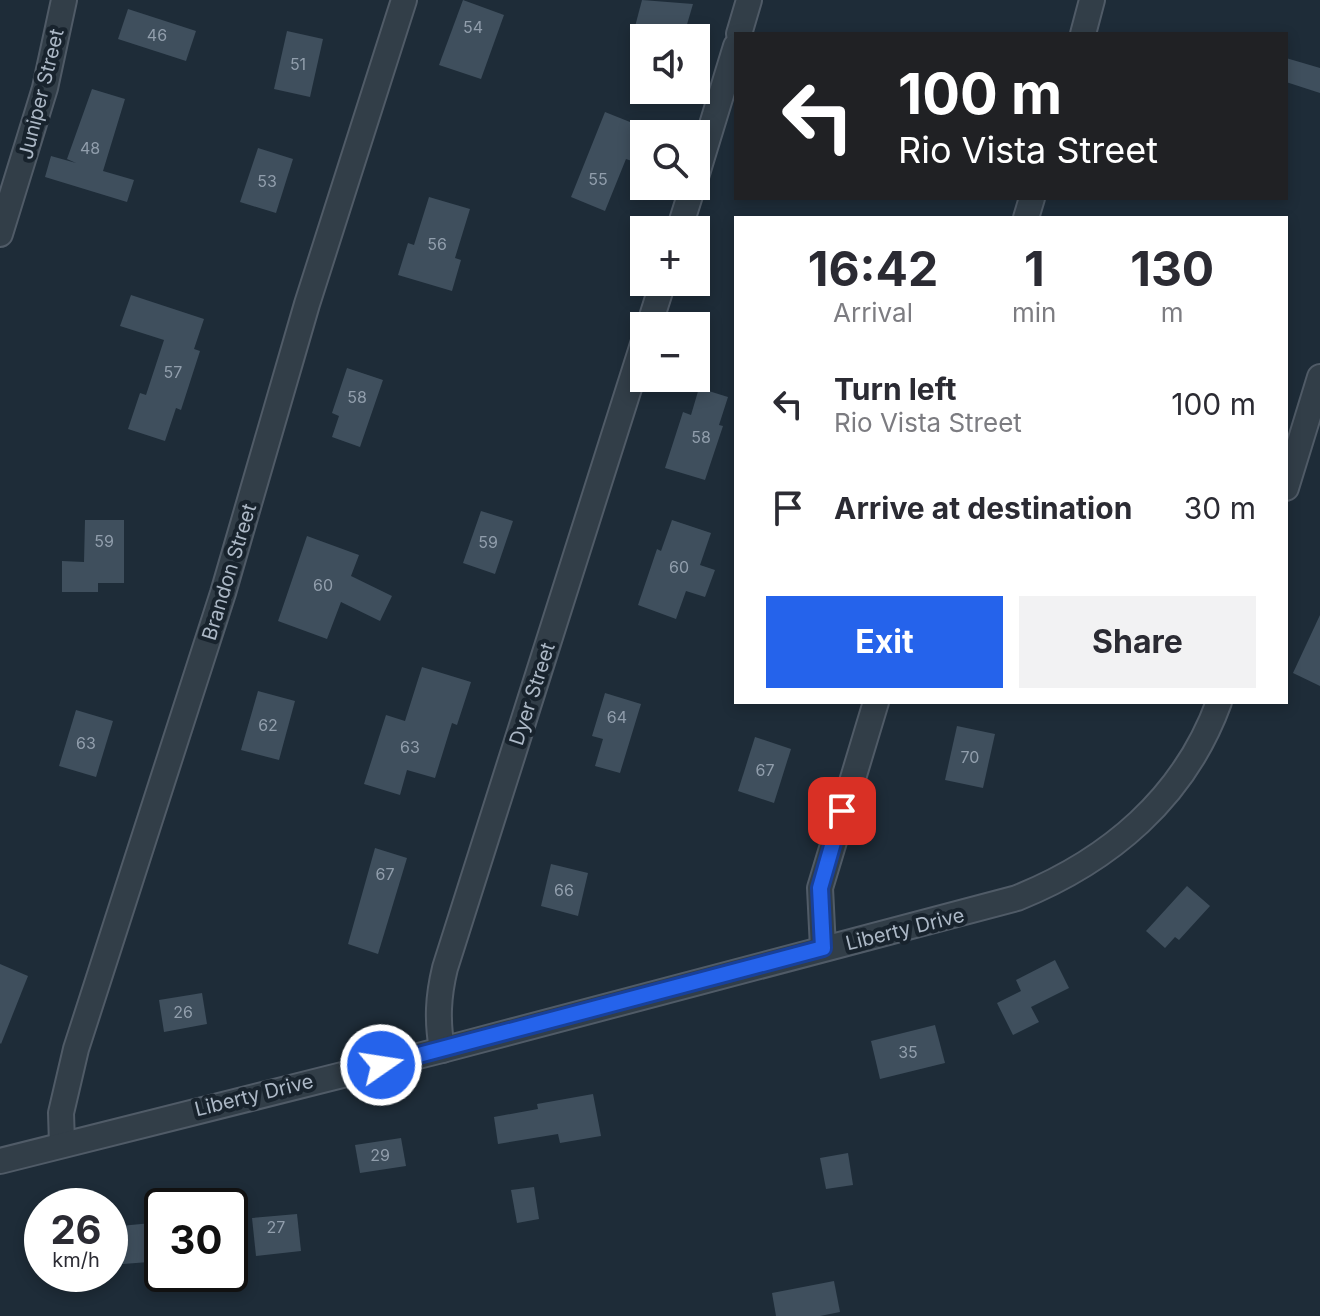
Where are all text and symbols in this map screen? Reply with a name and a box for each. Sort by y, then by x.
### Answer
house number: 54 [463,17,483,37]
map controls [630,24,710,392]
button: sound [630,24,710,104]
house number: 46 [147,25,167,45]
street label: Juniper Street [13,26,69,162]
house number: 51 [290,54,306,74]
text: 100 m [898,60,1062,128]
icon: left [766,64,870,168]
button: search [630,120,710,200]
text: Rio Vista Street [898,128,1158,172]
house number: 48 [80,138,100,158]
house number: 55 [588,169,608,189]
house number: 53 [257,171,277,191]
button: + [630,216,710,296]
house number: 56 [427,234,447,254]
text: 16:42 [808,239,938,298]
text: 1 [1024,239,1045,298]
text: 130 [1130,239,1214,298]
text: Arrival [833,297,913,328]
text: min [1012,297,1056,328]
text: m [1161,297,1184,328]
button: − [630,312,710,392]
house number: 57 [164,362,182,382]
text: Turn left [834,371,956,407]
icon: left [766,382,810,426]
text: 100 m [1171,386,1256,422]
house number: 58 [347,387,367,407]
text: Rio Vista Street [834,407,1022,438]
house number: 58 [691,427,711,447]
icon: arrive [766,486,810,530]
text: Arrive at destination [834,490,1132,526]
text: 30 m [1184,490,1256,526]
street label: Brandon Street [197,500,261,643]
house number: 59 [94,531,114,551]
house number: 59 [478,532,498,552]
house number: 60 [669,557,689,577]
house number: 60 [313,575,333,595]
button: Exit [766,596,1003,688]
button: Share [1019,596,1256,688]
street label: Dyer Street [504,639,560,748]
house number: 64 [607,707,627,727]
house number: 62 [258,715,278,735]
house number: 63 [76,733,96,753]
house number: 63 [400,737,420,757]
house number: 70 [961,747,979,767]
house number: 67 [756,760,774,780]
pin [808,777,876,845]
icon: arrive [820,789,864,833]
house number: 67 [376,864,394,884]
house number: 66 [554,880,574,900]
street label: Liberty Drive [843,903,967,955]
house number: 26 [173,1002,193,1022]
position arrow [339,1023,423,1107]
house number: 35 [898,1042,918,1062]
street label: Liberty Drive [192,1069,316,1121]
house number: 29 [370,1145,390,1165]
speed limit sign: 30 [144,1188,248,1292]
text: 26 [50,1205,102,1254]
house number: 27 [267,1217,285,1237]
text: km/h [52,1248,100,1272]

